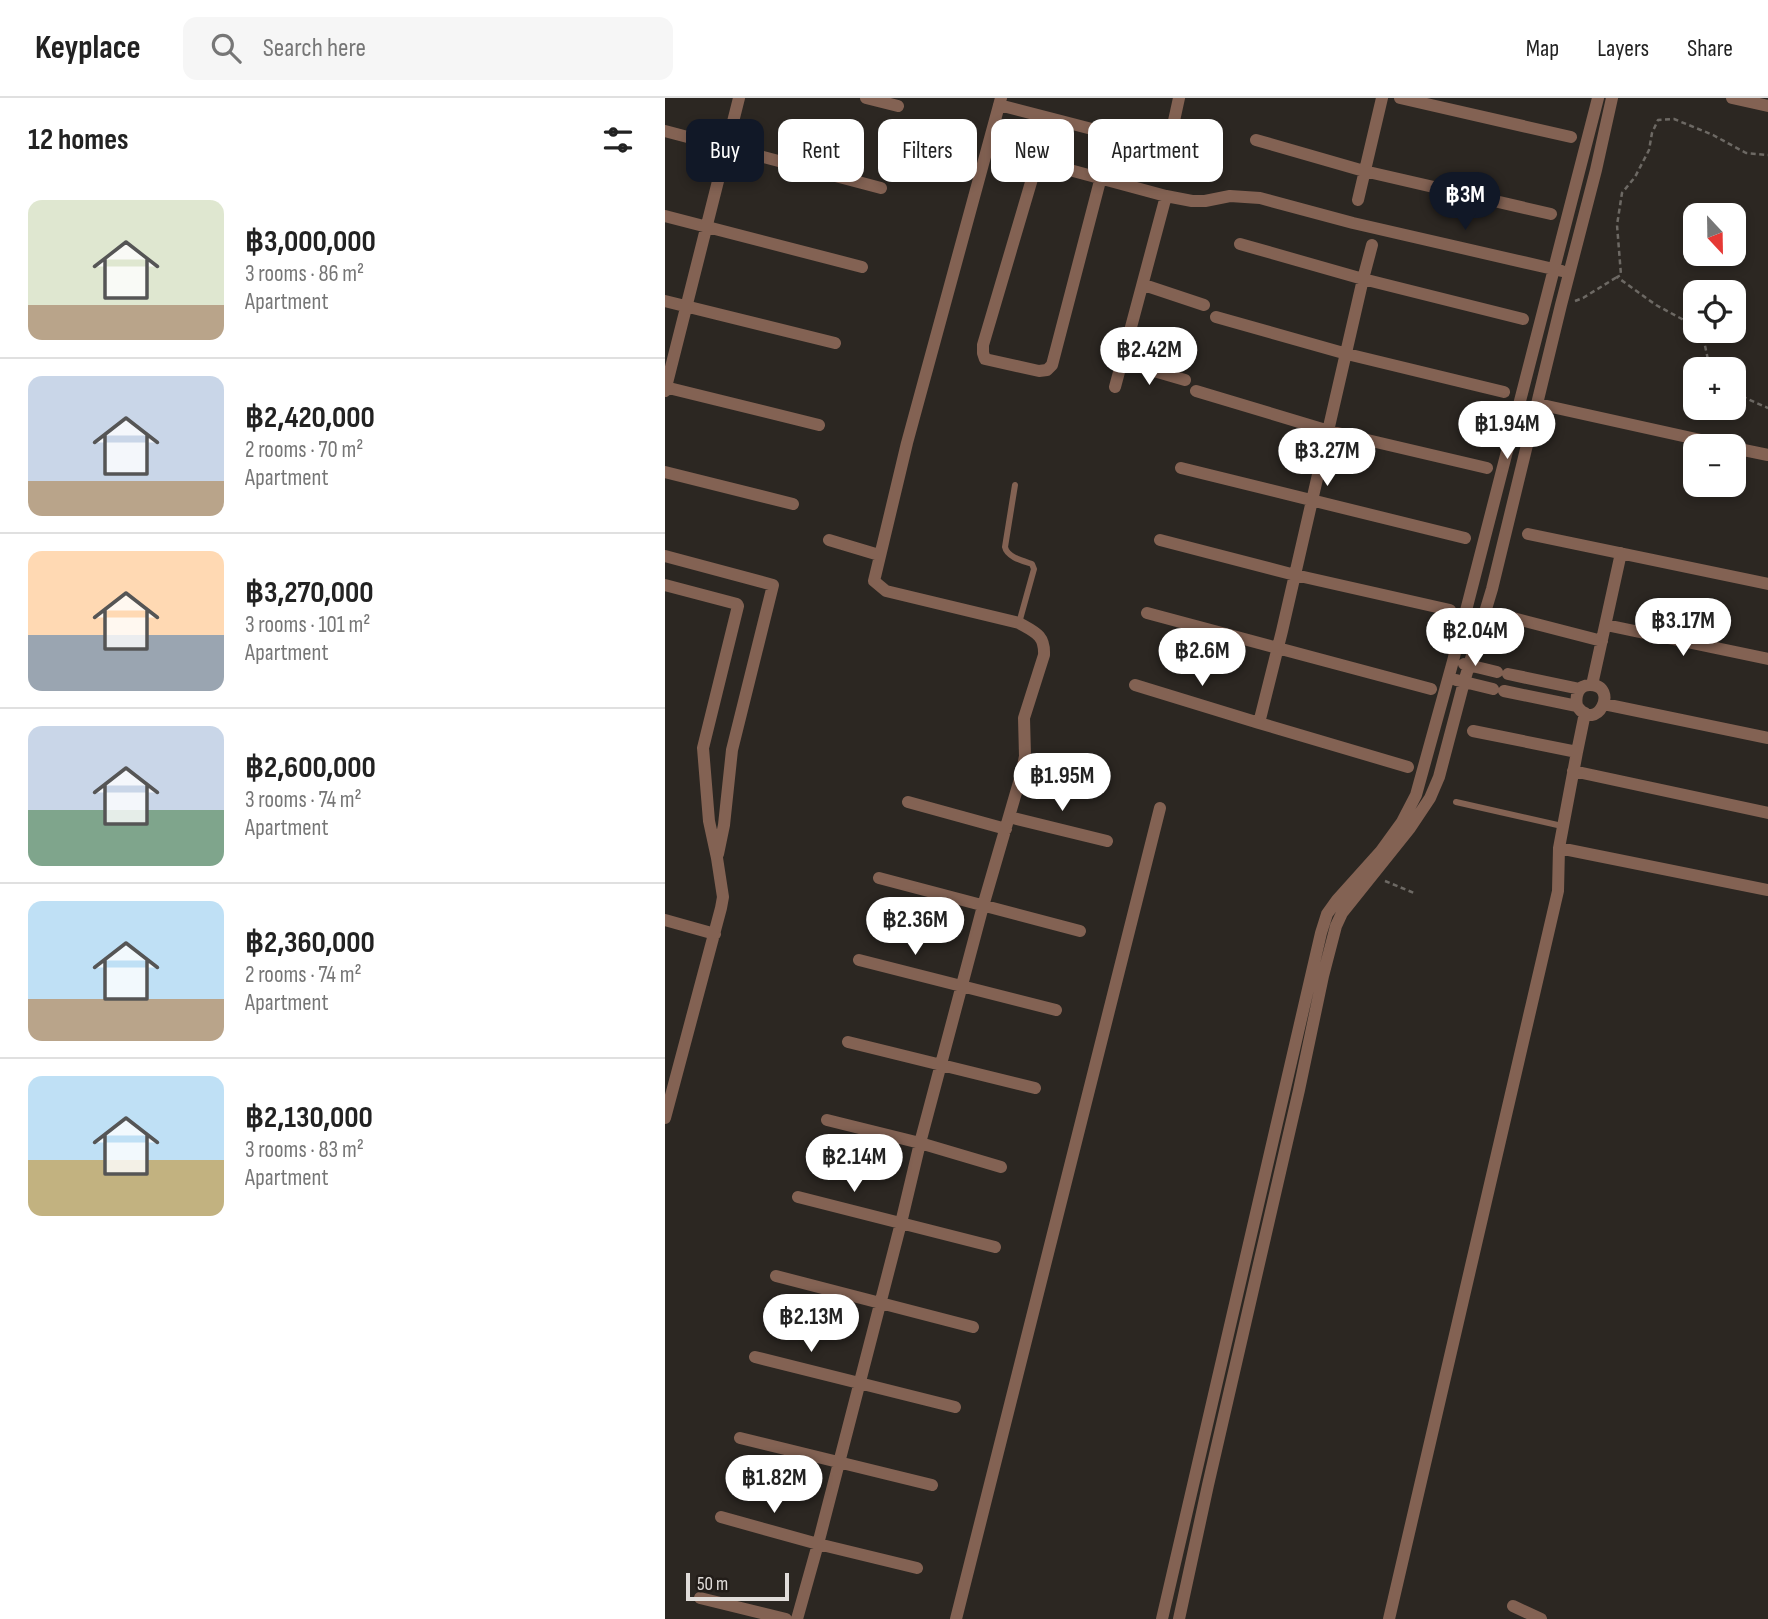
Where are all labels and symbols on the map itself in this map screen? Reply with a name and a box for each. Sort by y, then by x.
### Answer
pin: ฿3M [1431,172,1499,232]
north arrow [1683,203,1747,266]
pin: ฿2.42M [1092,328,1206,387]
pin: ฿1.94M [1450,402,1564,461]
pin: ฿3.27M [1270,428,1384,488]
pin: ฿3.17M [1626,598,1740,658]
pin: ฿2.04M [1418,608,1532,668]
pin: ฿2.6M [1153,628,1251,688]
pin: ฿1.95M [1005,754,1119,813]
pin: ฿2.36M [858,898,972,957]
pin: ฿2.14M [797,1134,911,1194]
pin: ฿2.13M [754,1294,868,1354]
pin: ฿1.82M [717,1456,831,1515]
scale bar [686,1570,789,1602]

